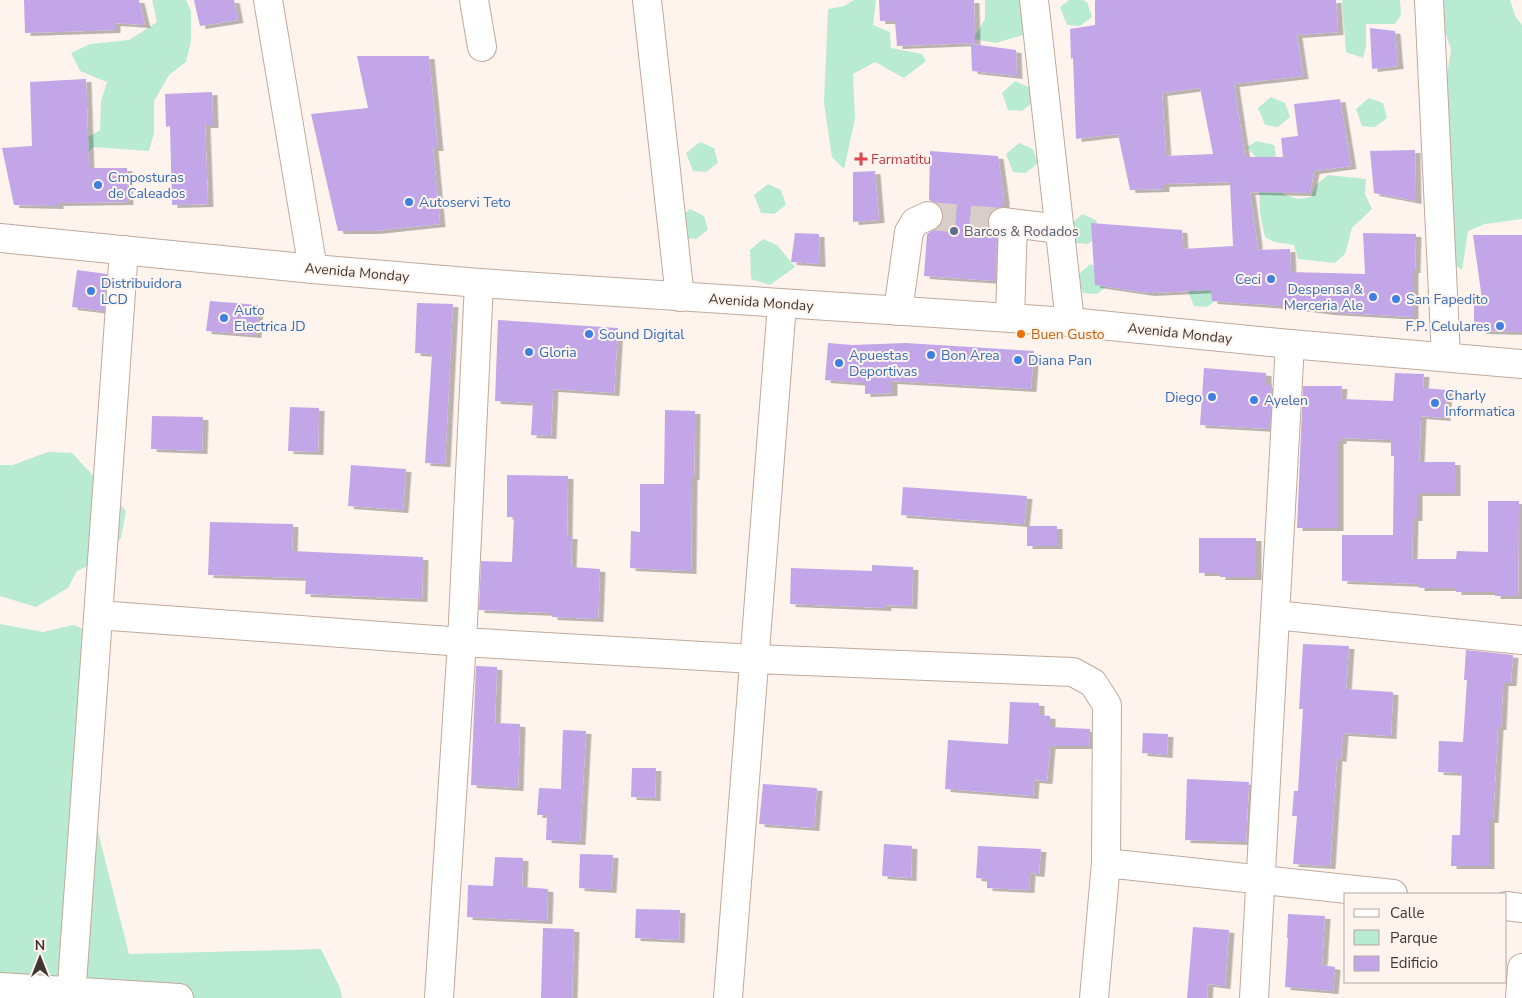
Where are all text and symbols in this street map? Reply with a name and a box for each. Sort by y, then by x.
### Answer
place label: Farmatitu [871,150,931,169]
marker: Farmatitu [855,153,867,165]
place label: Cmposturas de Caleados [108,168,186,203]
marker: Cmposturas de Caleados [92,179,104,191]
place label: Autoservi Teto [419,193,511,212]
marker: Autoservi Teto [403,196,415,208]
place label: Barcos & Rodados [964,222,1079,241]
marker: Barcos & Rodados [948,225,960,237]
street label: Avenida Monday [304,258,411,287]
place label: Ceci [1235,270,1261,289]
marker: Ceci [1265,273,1277,285]
place label: Distribuidora LCD [101,274,182,309]
place label: Despensa & Merceria Ale [1284,280,1363,315]
marker: Distribuidora LCD [85,285,97,297]
street label: Avenida Monday [708,289,815,316]
place label: San Fapedito [1406,290,1488,309]
marker: Despensa & Merceria Ale [1367,291,1379,303]
marker: San Fapedito [1390,293,1402,305]
place label: Auto Electrica JD [234,301,306,336]
marker: Auto Electrica JD [218,312,230,324]
place label: F.P. Celulares [1406,317,1490,336]
street label: Avenida Monday [1127,319,1234,349]
marker: F.P. Celulares [1494,320,1506,332]
place label: Sound Digital [599,325,685,344]
place label: Buen Gusto [1031,325,1105,344]
marker: Sound Digital [583,328,595,340]
marker: Buen Gusto [1015,328,1027,340]
place label: Gloria [539,343,577,362]
marker: Gloria [523,346,535,358]
place label: Apuestas Deportivas [849,346,918,381]
place label: Bon Area [941,346,1000,365]
marker: Bon Area [925,349,937,361]
place label: Diana Pan [1028,351,1092,370]
marker: Diana Pan [1012,354,1024,366]
marker: Apuestas Deportivas [833,357,845,369]
place label: Charly Informatica [1445,386,1515,421]
place label: Diego [1165,388,1202,407]
marker: Diego [1206,391,1218,403]
place label: Ayelen [1264,391,1308,410]
marker: Ayelen [1248,394,1260,406]
marker: Charly Informatica [1429,397,1441,409]
legend [1344,893,1507,983]
text: Calle [1390,903,1425,923]
text: Parque [1390,928,1438,948]
north arrow [15,933,65,983]
text: N [35,936,45,955]
text: Edificio [1390,953,1438,973]

